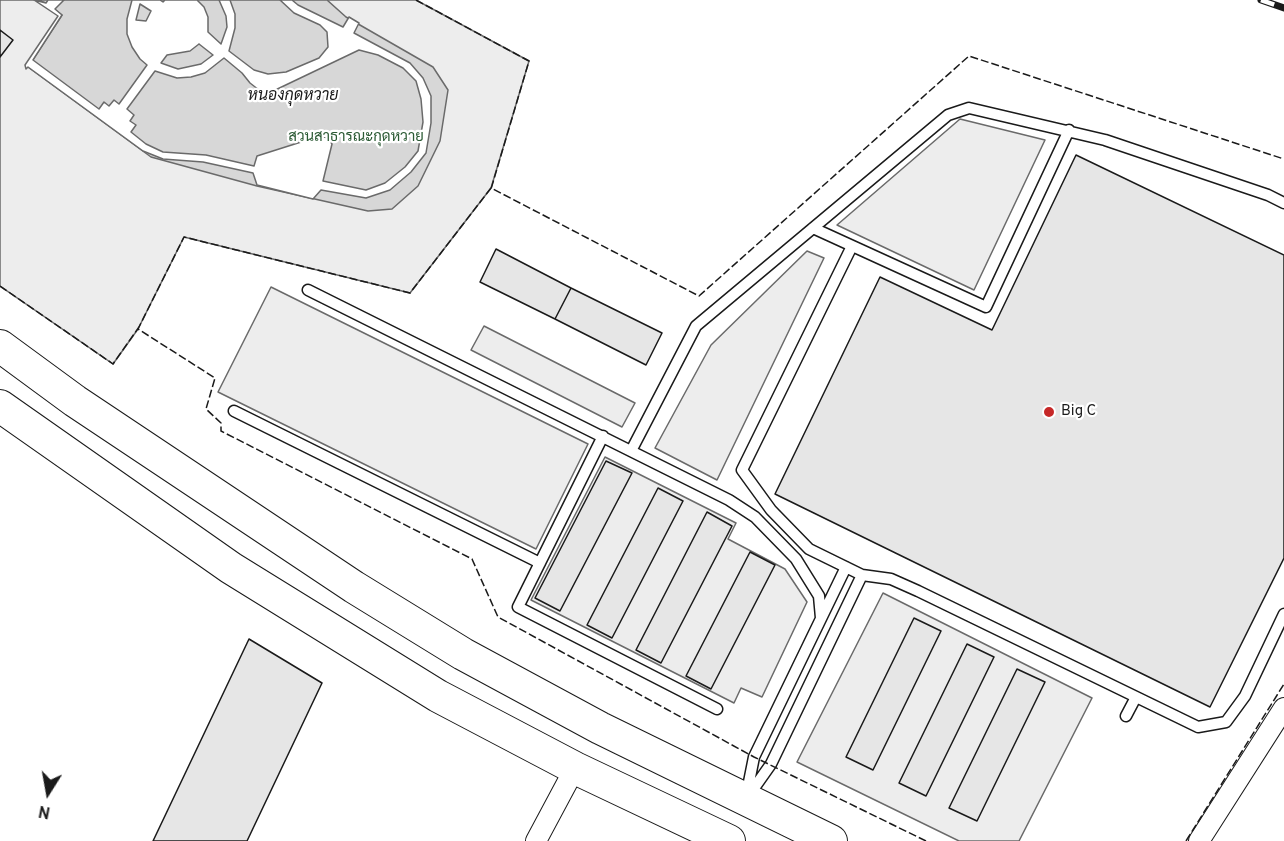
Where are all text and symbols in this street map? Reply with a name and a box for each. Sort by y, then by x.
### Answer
water label: หนองกุดหวาย [248,87,338,107]
park label: สวนสาธารณะกุดหวาย [288,129,424,147]
place label: Big C [1061,403,1096,421]
marker: Big C [1042,405,1056,419]
north arrow [18,763,78,823]
text: N [37,800,52,822]

